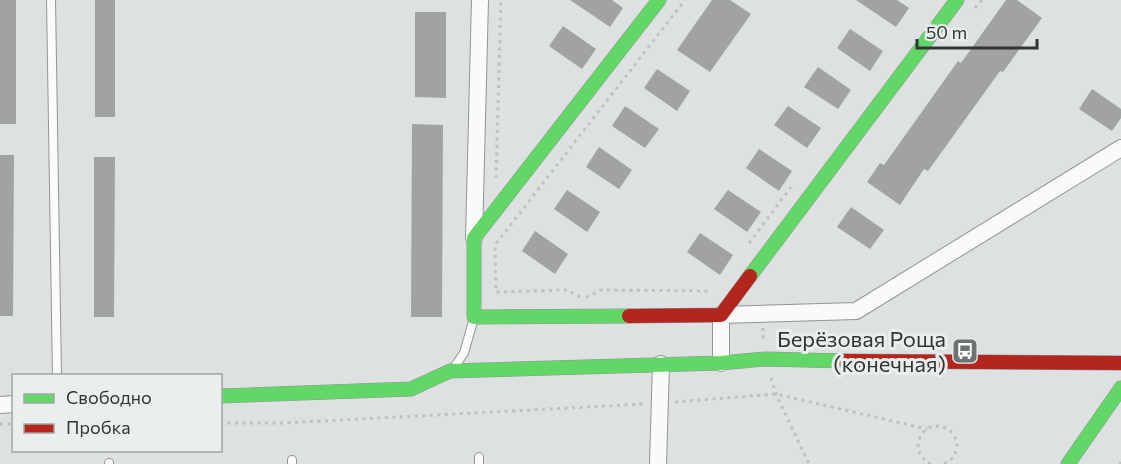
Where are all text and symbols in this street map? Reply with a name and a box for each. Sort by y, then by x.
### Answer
scale bar [917,12,1037,50]
text: 50 m [926,21,967,43]
place label: Берёзовая Роща (конечная) [777,325,946,377]
bus stop icon: Берёзовая Роща (конечная) [950,336,980,366]
legend [12,374,222,452]
text: Свободно [66,386,152,408]
text: Пробка [66,416,131,438]

